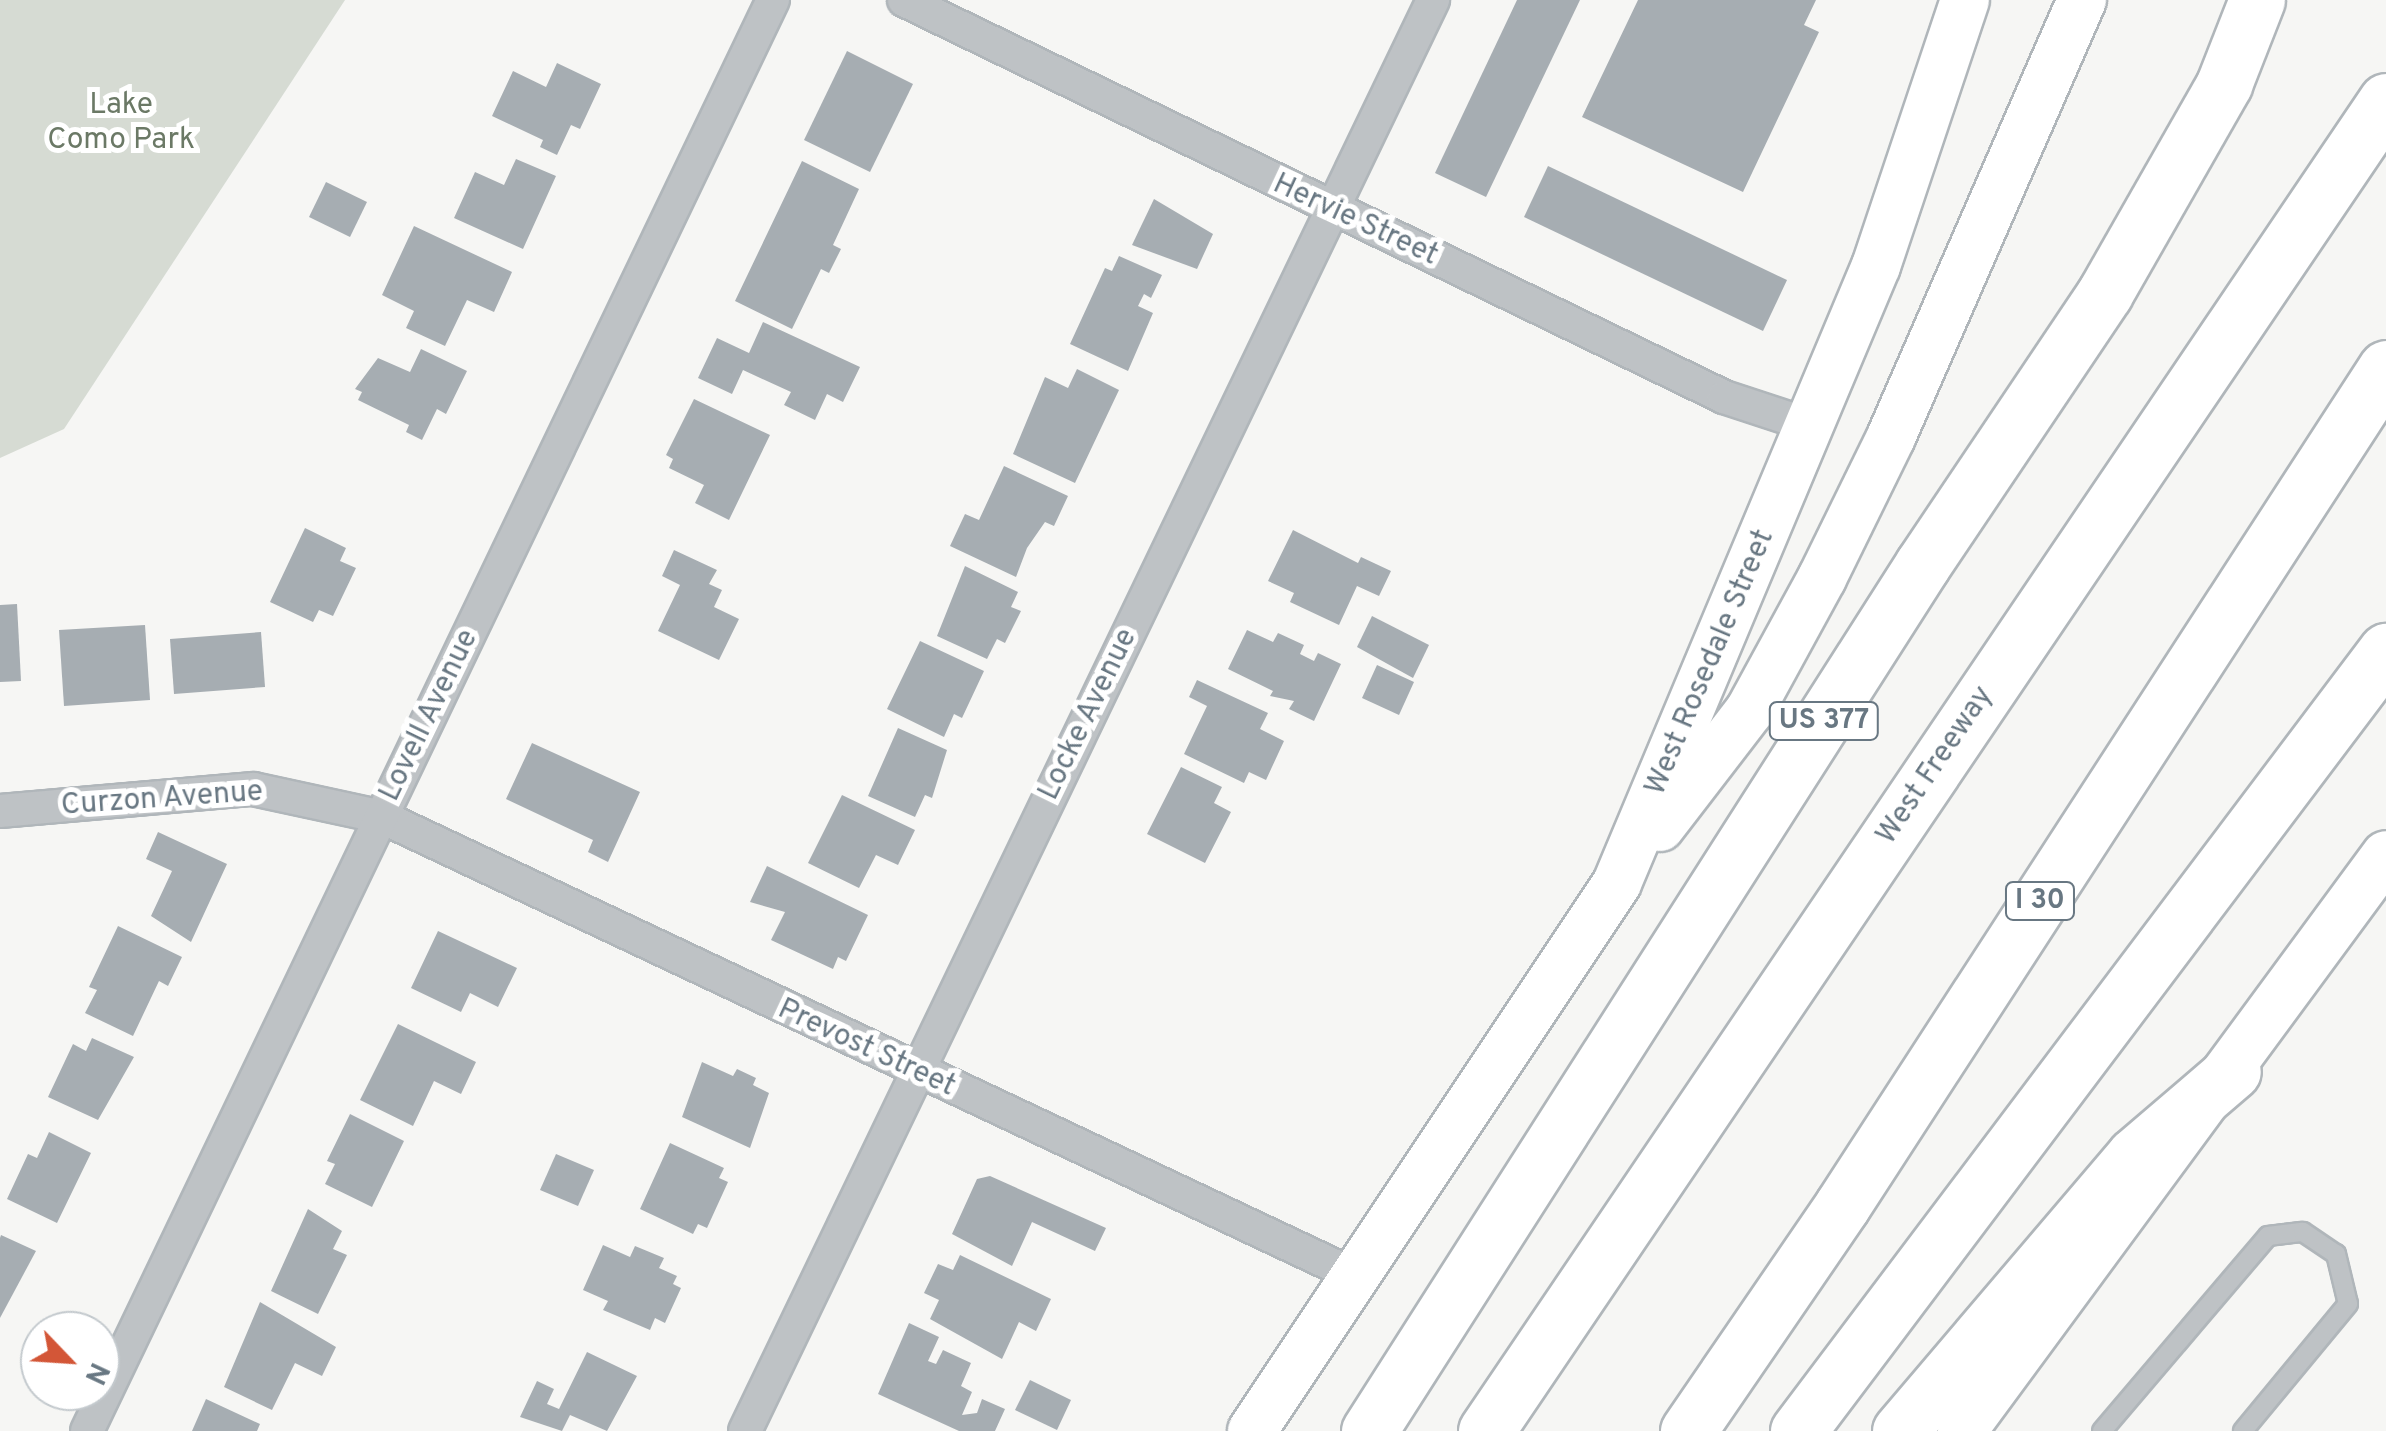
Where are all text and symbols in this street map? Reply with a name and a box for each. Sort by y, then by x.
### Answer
park label: Lake Como Park [47,88,195,158]
street label: Hervie Street [1267,167,1443,275]
street label: West Rosedale Street [1639,525,1783,801]
street label: Locke Avenue [1032,623,1146,807]
street label: Lovell Avenue [373,624,487,808]
street label: West Freeway [1870,680,2002,852]
road number: US 377 [1766,698,1882,744]
street label: Curzon Avenue [59,775,265,825]
road number: I 30 [2002,878,2078,924]
street label: Prevost Street [771,992,961,1106]
north arrow [20,1311,120,1411]
text: N [75,1356,116,1390]

